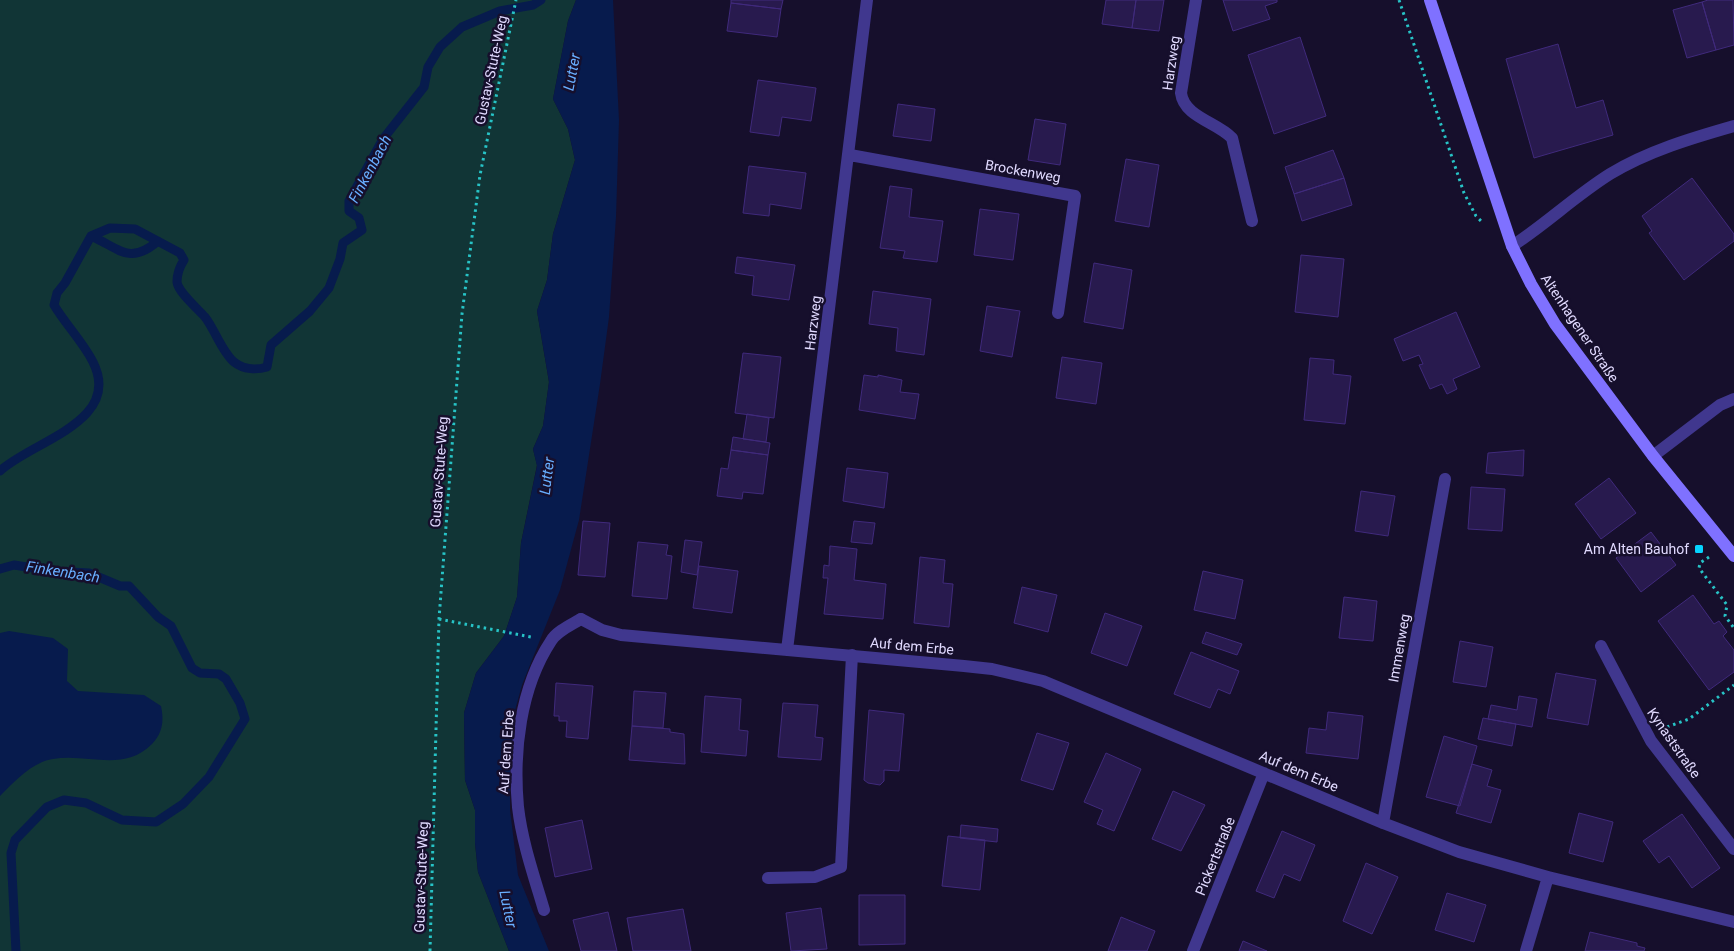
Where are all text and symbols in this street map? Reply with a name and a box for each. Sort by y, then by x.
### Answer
street label: Gustav-Stute-Weg [472,14,510,126]
street label: Harzweg [1159,35,1183,91]
water label: Lutter [560,51,585,92]
water label: Finkenbach [345,132,395,206]
street label: Brockenweg [984,156,1062,186]
street label: Altenhagener Straße [1538,271,1622,385]
street label: Harzweg [802,295,824,351]
street label: Gustav-Stute-Weg [427,416,451,528]
water label: Lutter [536,455,558,496]
place label: Am Alten Bauhof [1584,541,1689,557]
marker: Am Alten Bauhof [1693,543,1705,555]
water label: Finkenbach [25,557,101,587]
street label: Immenweg [1385,612,1413,684]
street label: Auf dem Erbe [869,634,955,658]
street label: Kynaststraße [1644,705,1704,781]
street label: Auf dem Erbe [495,709,517,795]
street label: Auf dem Erbe [1257,747,1341,795]
street label: Pickertstraße [1192,814,1238,898]
street label: Gustav-Stute-Weg [411,821,431,933]
water label: Lutter [495,889,521,930]

